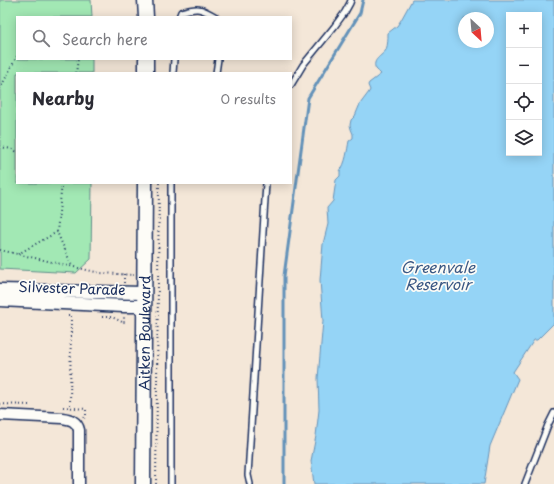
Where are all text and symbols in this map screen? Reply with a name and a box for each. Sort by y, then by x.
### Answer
north arrow [458,12,494,48]
map controls [506,12,542,156]
button: + [506,12,542,48]
search box [16,16,292,60]
icon: search [30,27,52,49]
text: Search here [62,27,148,50]
button: − [506,48,542,84]
button: locate [506,84,542,120]
text: Nearby [32,85,94,111]
text: 0 results [221,89,276,108]
button: layers [506,120,542,156]
water label: Greenvale Reservoir [401,255,476,295]
street label: Aitken Boulevard [133,275,155,391]
street label: Silvester Parade [18,276,126,300]

